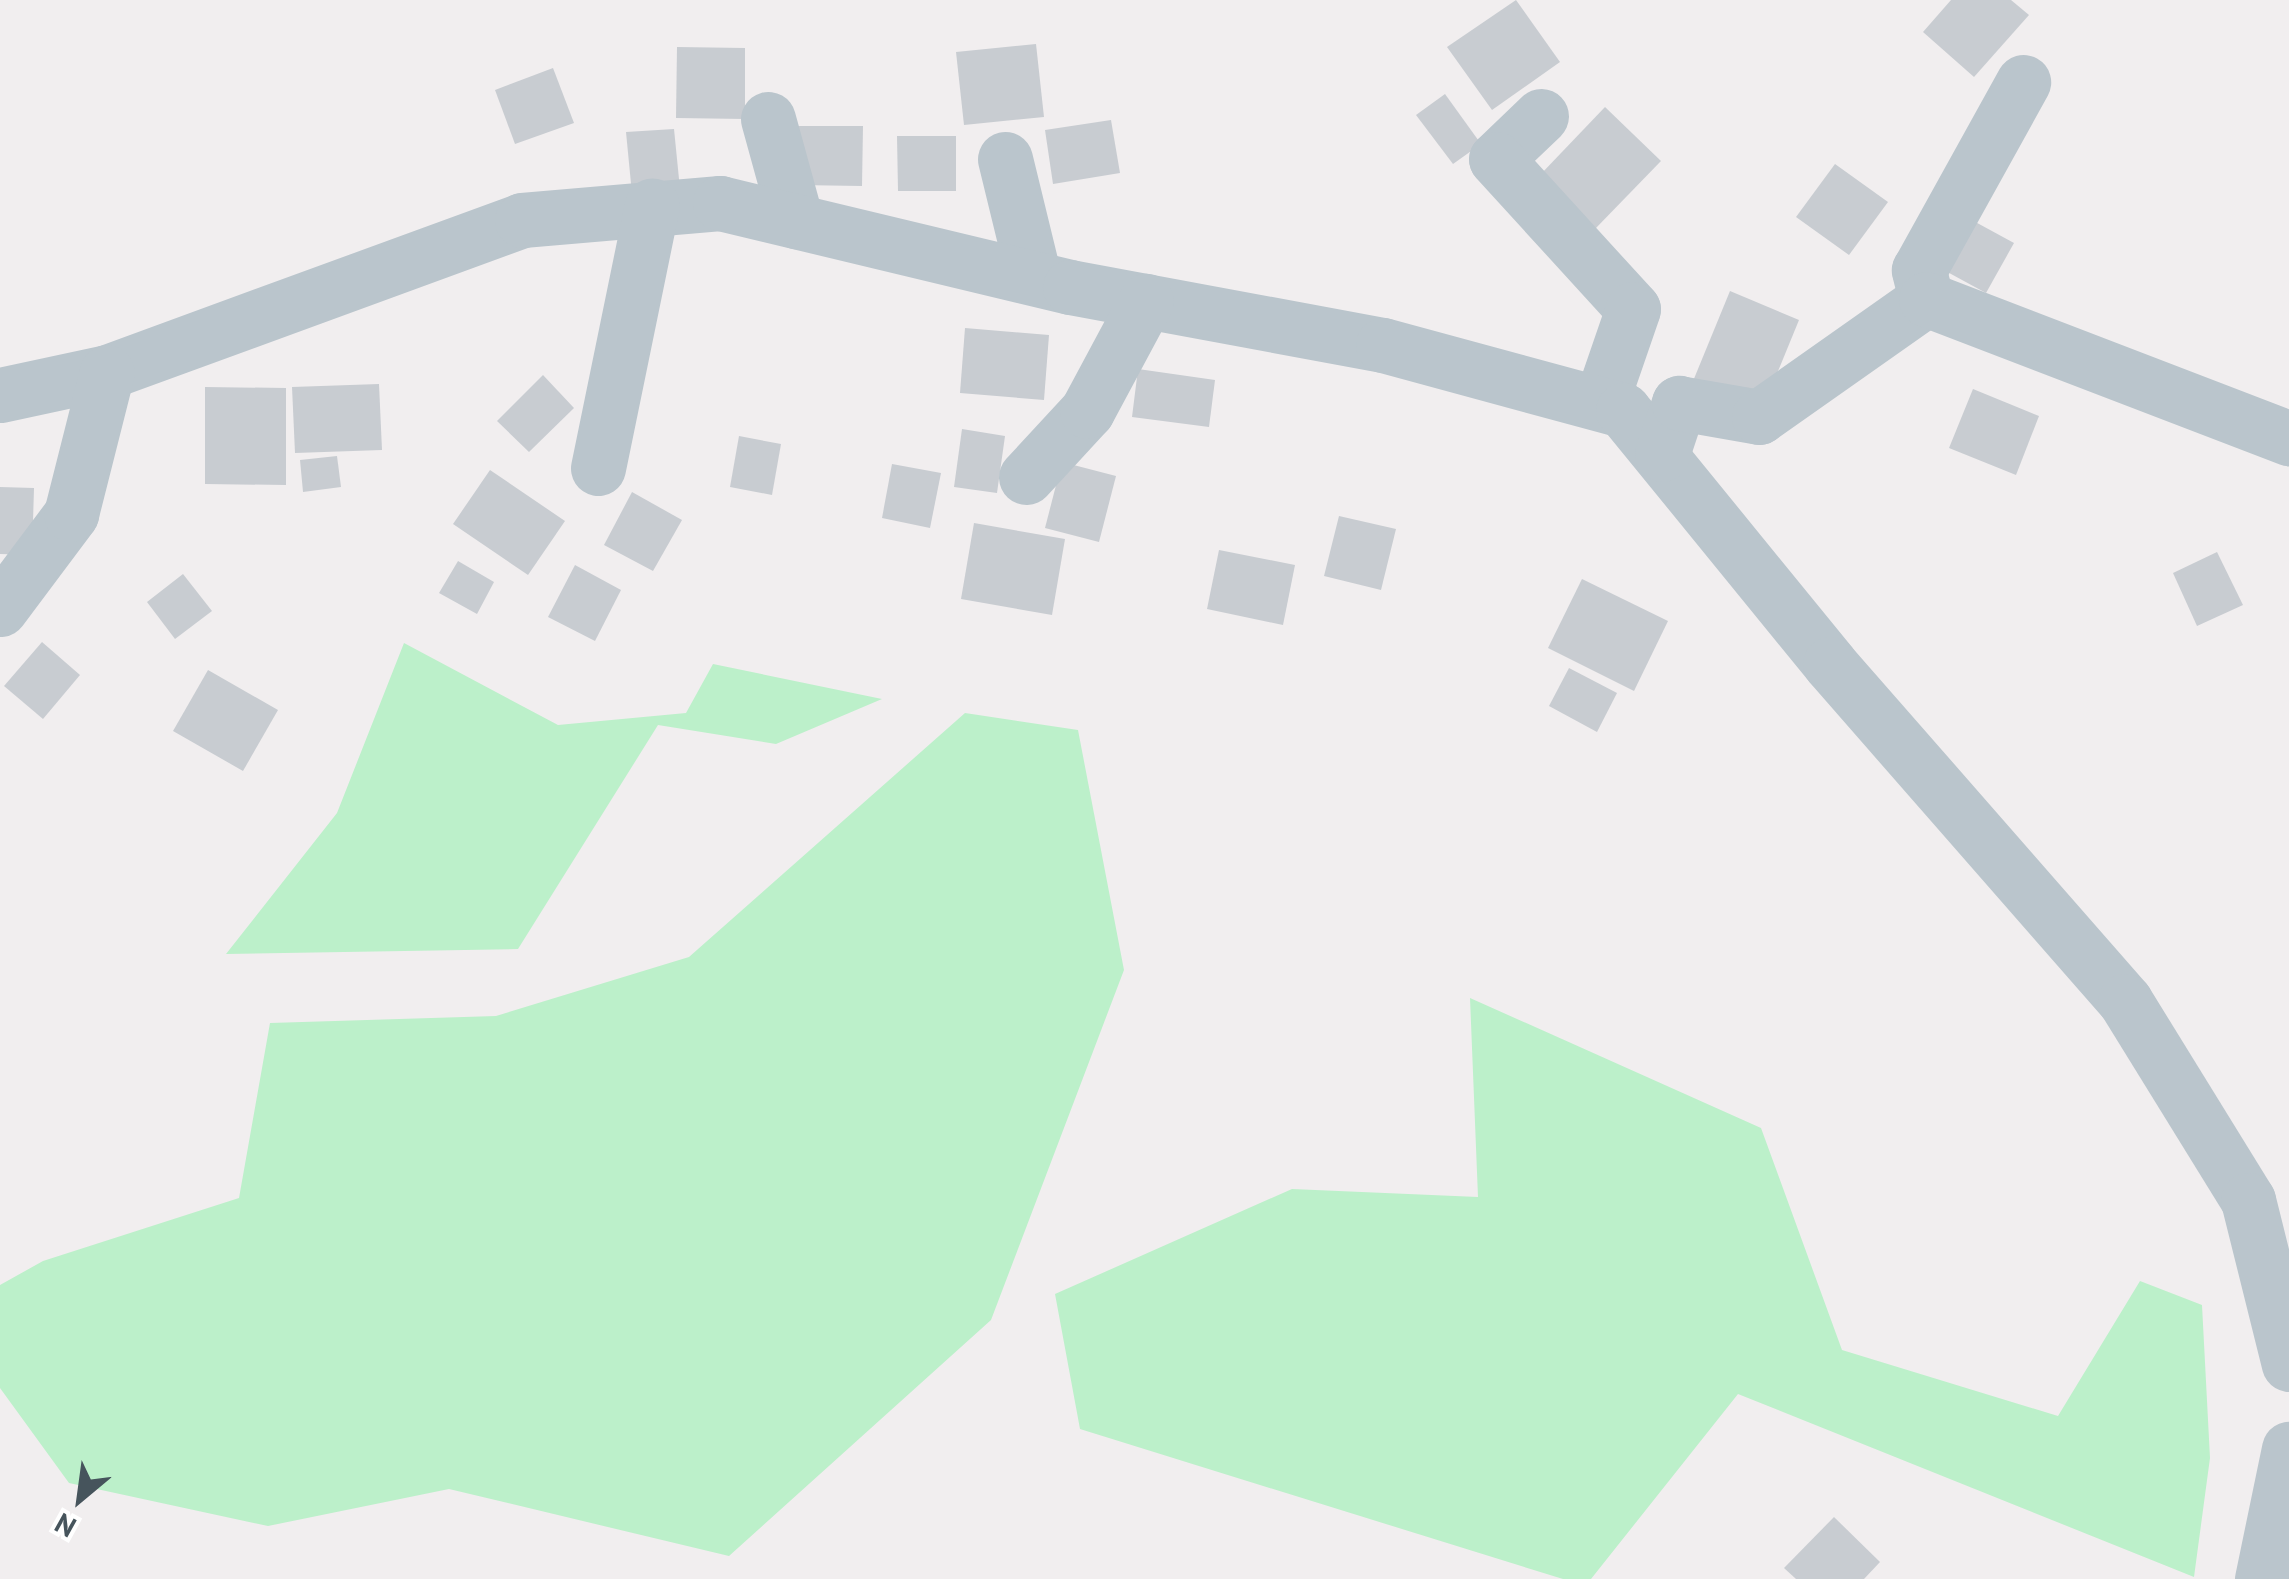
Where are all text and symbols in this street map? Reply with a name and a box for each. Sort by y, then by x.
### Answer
north arrow [30,1449,130,1549]
text: N [48,1505,82,1546]

